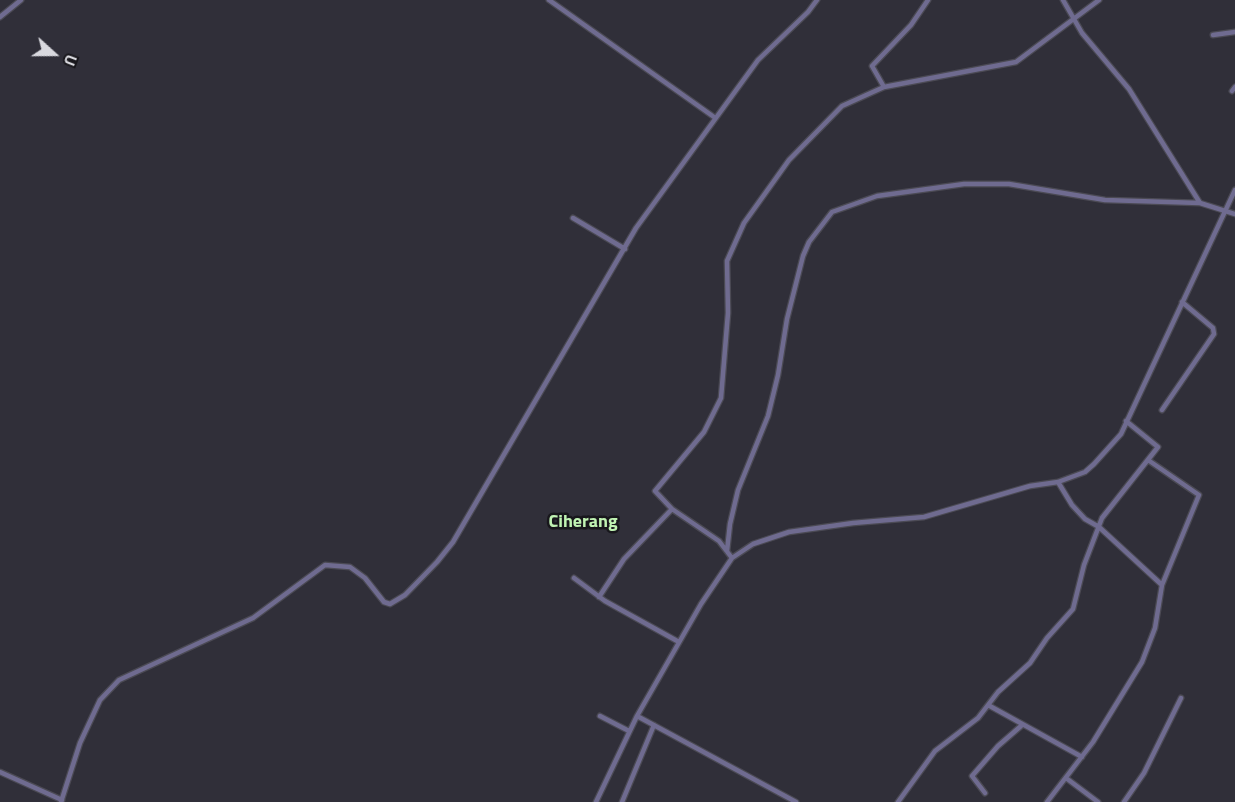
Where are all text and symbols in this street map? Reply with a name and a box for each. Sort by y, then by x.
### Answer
north arrow [24,24,84,84]
text: U [58,51,84,70]
district label: Ciherang [548,512,618,534]

